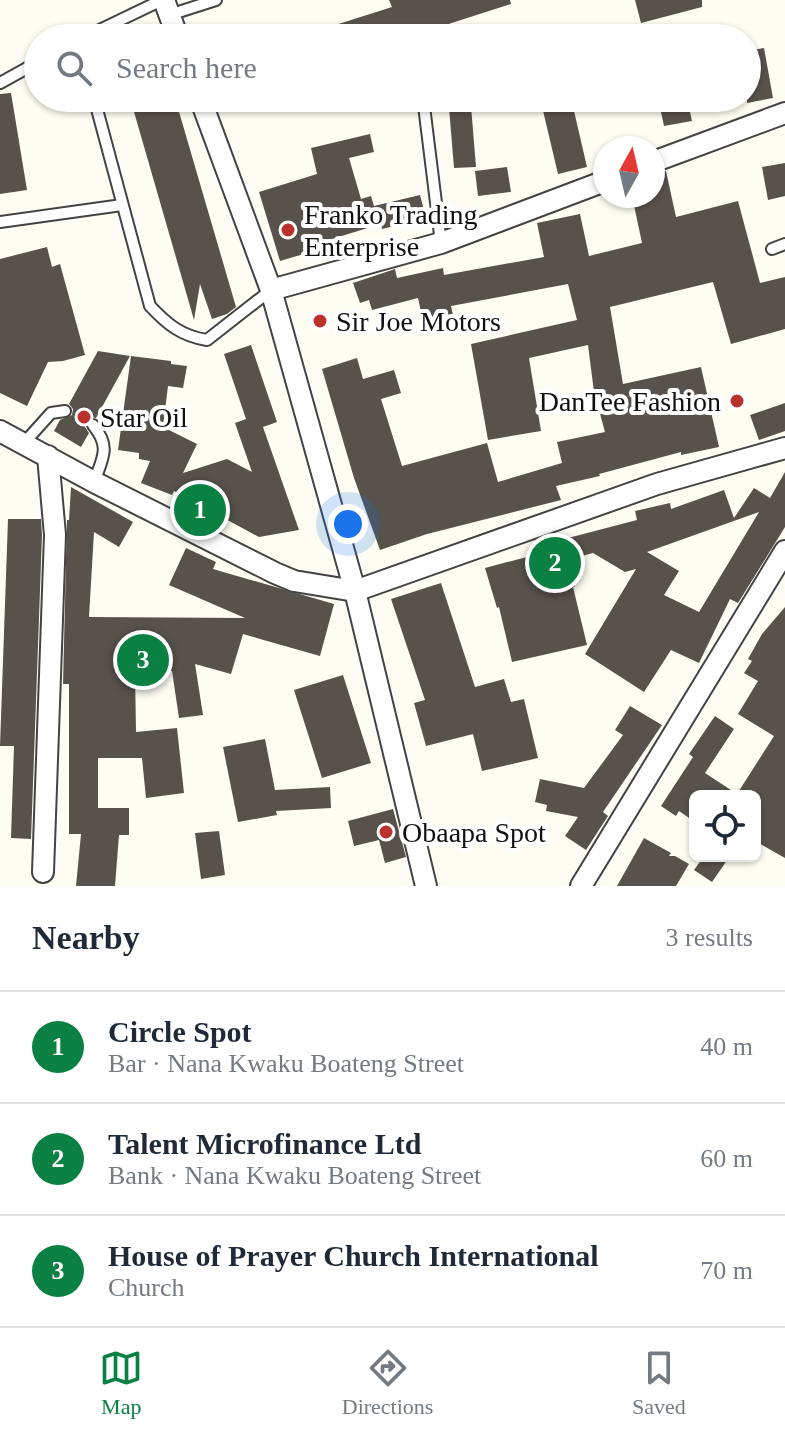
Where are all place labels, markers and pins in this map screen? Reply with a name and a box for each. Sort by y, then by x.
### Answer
place label: Franko Trading Enterprise [304,199,477,262]
marker: Franko Trading Enterprise [279,221,297,239]
place label: Sir Joe Motors [336,306,501,337]
marker: Sir Joe Motors [311,312,329,330]
place label: DanTee Fashion [539,386,721,417]
marker: DanTee Fashion [728,392,746,410]
place label: Star Oil [100,402,188,433]
marker: Star Oil [75,408,93,426]
pin: 1 [174,480,226,540]
pin: 2 [529,533,581,593]
pin: 3 [117,630,169,690]
place label: Obaapa Spot [402,817,546,848]
marker: Obaapa Spot [377,823,395,841]

